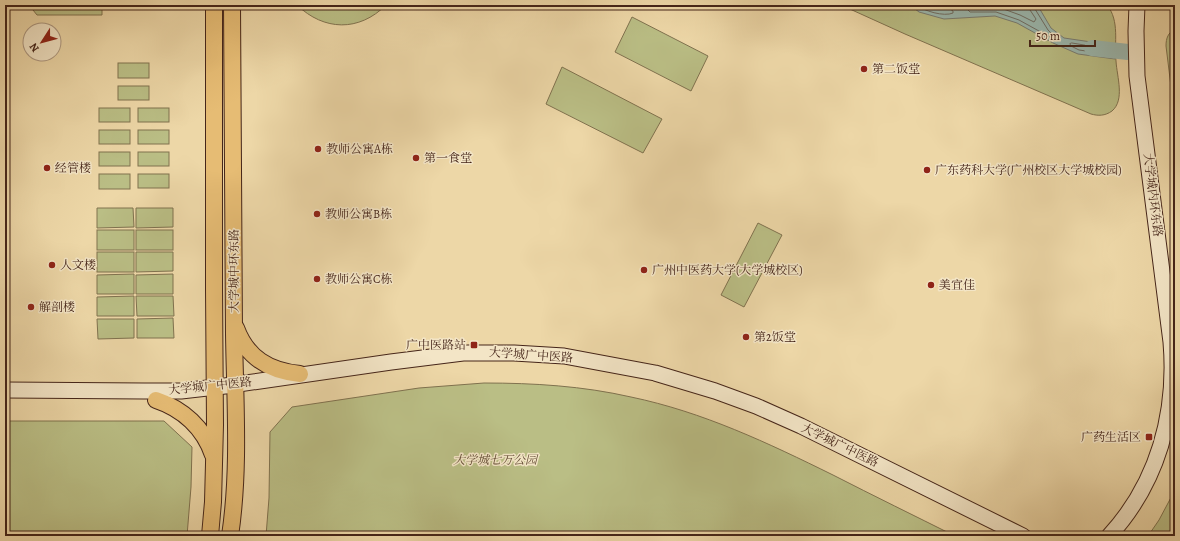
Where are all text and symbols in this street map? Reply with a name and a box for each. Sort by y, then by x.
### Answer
north arrow [22,22,62,62]
scale bar [1030,22,1095,48]
text: 50 m [1036,28,1060,44]
text: N [26,40,43,55]
place label: 第二饭堂 [872,61,920,77]
marker: 第二饭堂 [859,64,869,74]
place label: 教师公寓A栋 [326,141,393,157]
marker: 教师公寓A栋 [313,144,323,154]
place label: 第一食堂 [424,150,472,166]
street label: 大学城内环东路 [1140,152,1166,238]
marker: 第一食堂 [411,153,421,163]
place label: 经管楼 [55,160,91,176]
place label: 广东药科大学(广州校区大学城校园) [935,162,1122,178]
marker: 经管楼 [42,163,52,173]
marker: 广东药科大学(广州校区大学城校园) [922,165,932,175]
place label: 教师公寓B栋 [325,206,392,222]
marker: 教师公寓B栋 [312,209,322,219]
street label: 大学城中环东路 [226,229,242,313]
place label: 人文楼 [60,257,96,273]
marker: 人文楼 [47,260,57,270]
place label: 广州中医药大学(大学城校区) [652,262,803,278]
marker: 广州中医药大学(大学城校区) [639,265,649,275]
place label: 教师公寓C栋 [325,271,393,287]
marker: 教师公寓C栋 [312,274,322,284]
place label: 美宜佳 [939,277,975,293]
marker: 美宜佳 [926,280,936,290]
place label: 解剖楼 [39,299,75,315]
marker: 解剖楼 [26,302,36,312]
place label: 第2饭堂 [754,329,796,345]
marker: 第2饭堂 [741,332,751,342]
place label: 广中医路站 [406,337,466,353]
marker: 广中医路站 [469,340,479,350]
street label: 大学城广中医路 [489,344,573,366]
street label: 大学城广中医路 [167,374,253,398]
street label: 大学城广中医路 [799,419,881,471]
place label: 广药生活区 [1081,429,1141,445]
marker: 广药生活区 [1144,432,1154,442]
park label: 大学城七万公园 [453,452,539,468]

